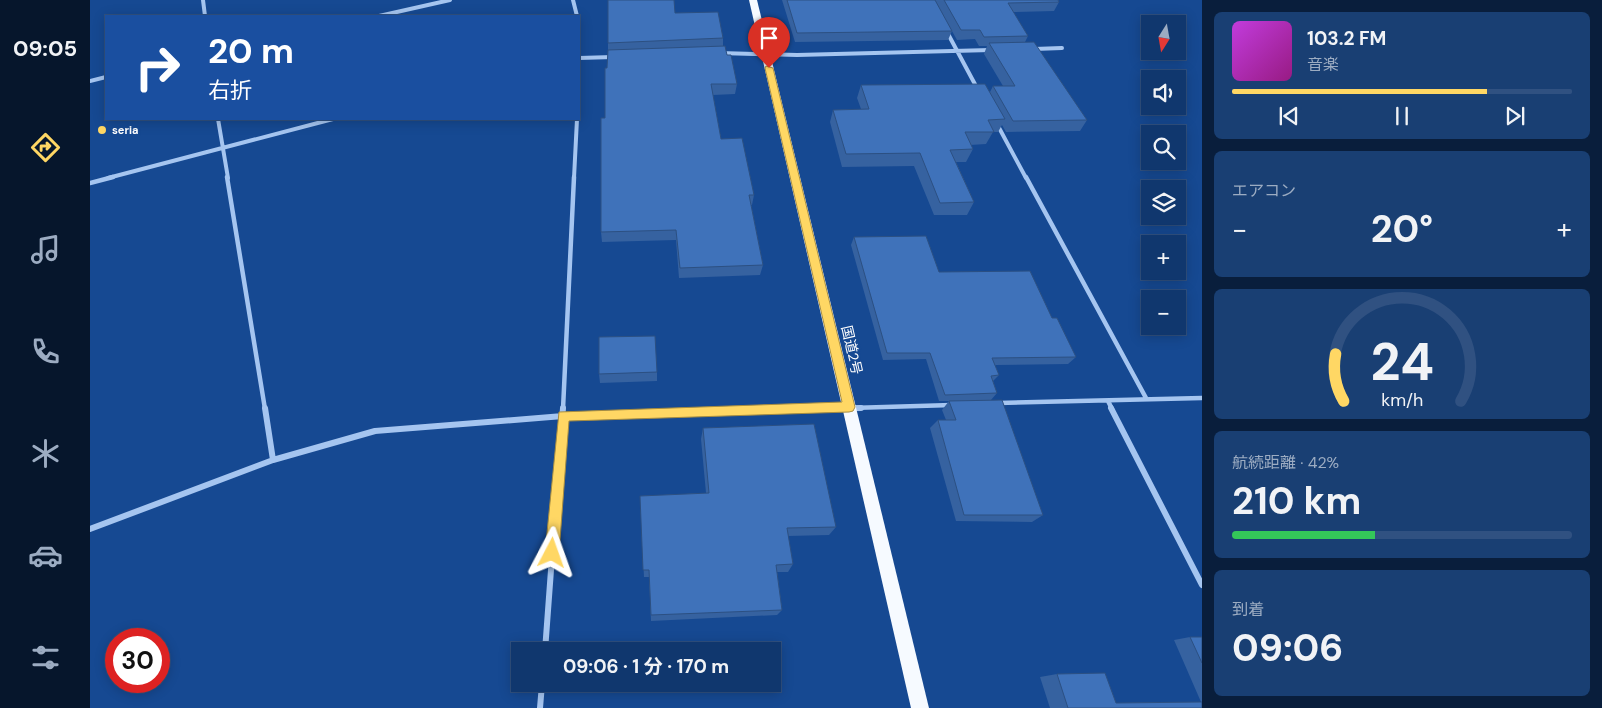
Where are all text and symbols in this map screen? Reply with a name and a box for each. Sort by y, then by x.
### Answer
north arrow [1141,15,1186,60]
map controls [1141,15,1186,335]
pin [748,17,790,68]
icon: arrive [755,24,783,52]
text: 103.2 FM [1307,26,1386,51]
text: 20 m [208,28,294,74]
text: 09:05 [13,34,77,63]
icon: right [125,35,190,100]
text: 音楽 [1307,54,1339,75]
button: sound [1141,70,1186,115]
text: 右折 [208,76,252,105]
icon: previous [1275,102,1303,130]
icon: pause [1388,102,1416,130]
icon: next [1501,102,1529,130]
place label: seria [112,123,138,137]
marker: seria [96,124,108,136]
button: search [1141,125,1186,170]
icon: directions [28,130,63,165]
button: layers [1141,180,1186,225]
text: エアコン [1232,180,1296,201]
text: 20° [1371,204,1433,254]
text: − [1232,211,1247,248]
text: + [1557,211,1572,248]
icon: music [28,232,63,267]
button: + [1141,235,1186,280]
button: − [1141,290,1186,335]
street label: 国道2号 [838,324,866,376]
text: 24 [1370,328,1434,396]
icon: phone [28,334,63,369]
text: km/h [1381,388,1423,412]
icon: climate [28,436,63,471]
text: 航続距離 · 42% [1232,452,1339,473]
text: 210 km [1232,476,1361,526]
position arrow [525,526,577,578]
icon: car [28,538,63,573]
text: 到着 [1232,599,1264,620]
text: 09:06 [1232,623,1343,673]
speed limit sign: 30 [105,628,170,693]
icon: filters [28,640,63,675]
text: 09:06 · 1 分 · 170 m [563,654,729,679]

